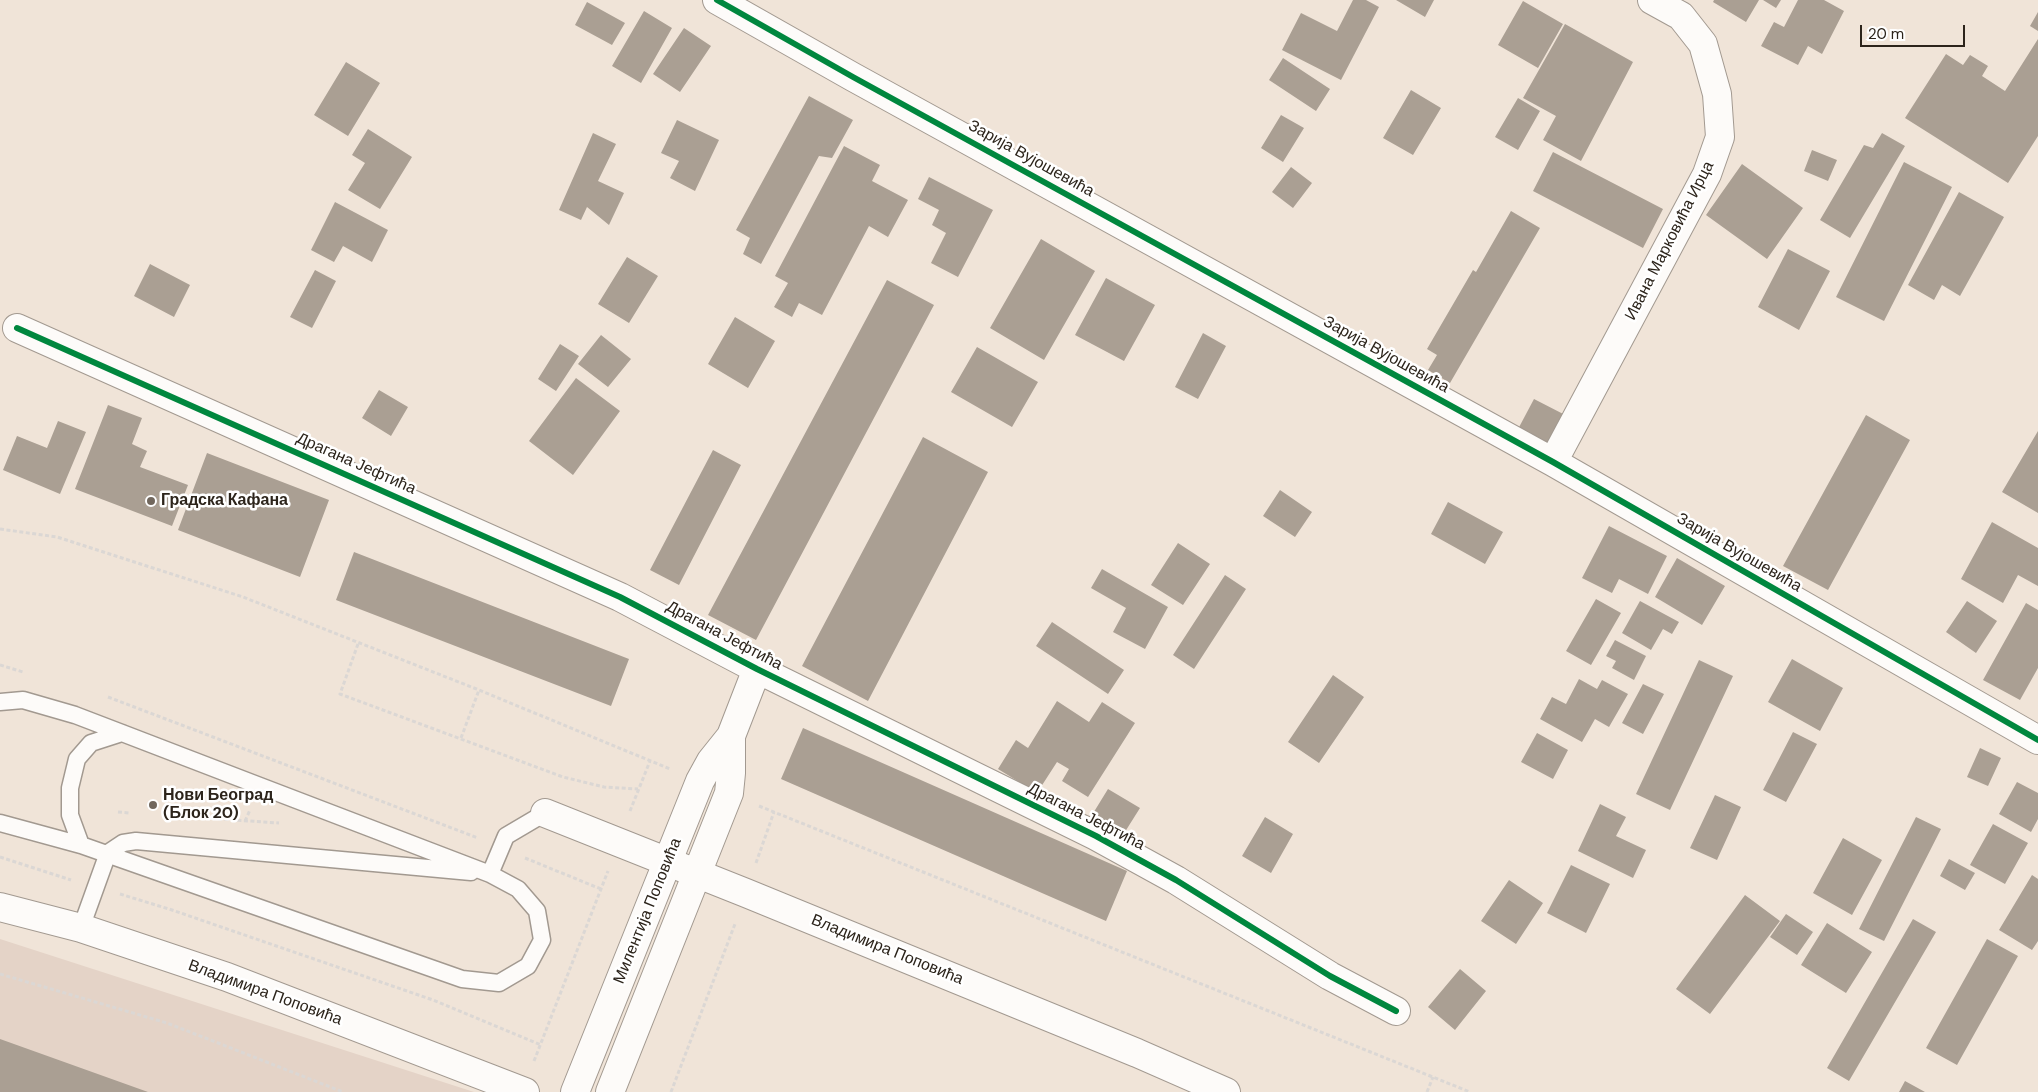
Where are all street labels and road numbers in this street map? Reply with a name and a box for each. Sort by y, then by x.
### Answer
street label: Зарија Вујошевића [965,116,1097,202]
street label: Ивана Марковића Ирца [1621,158,1719,324]
street label: Зарија Вујошевића [1320,312,1452,398]
street label: Драгана Јефтића [293,429,419,499]
street label: Зарија Вујошевића [1673,509,1805,597]
street label: Драгана Јефтића [663,597,785,675]
street label: Драгана Јефтића [1024,779,1148,855]
street label: Милентија Поповића [610,835,686,987]
street label: Владимира Поповића [808,911,966,989]
street label: Владимира Поповића [185,956,345,1030]

